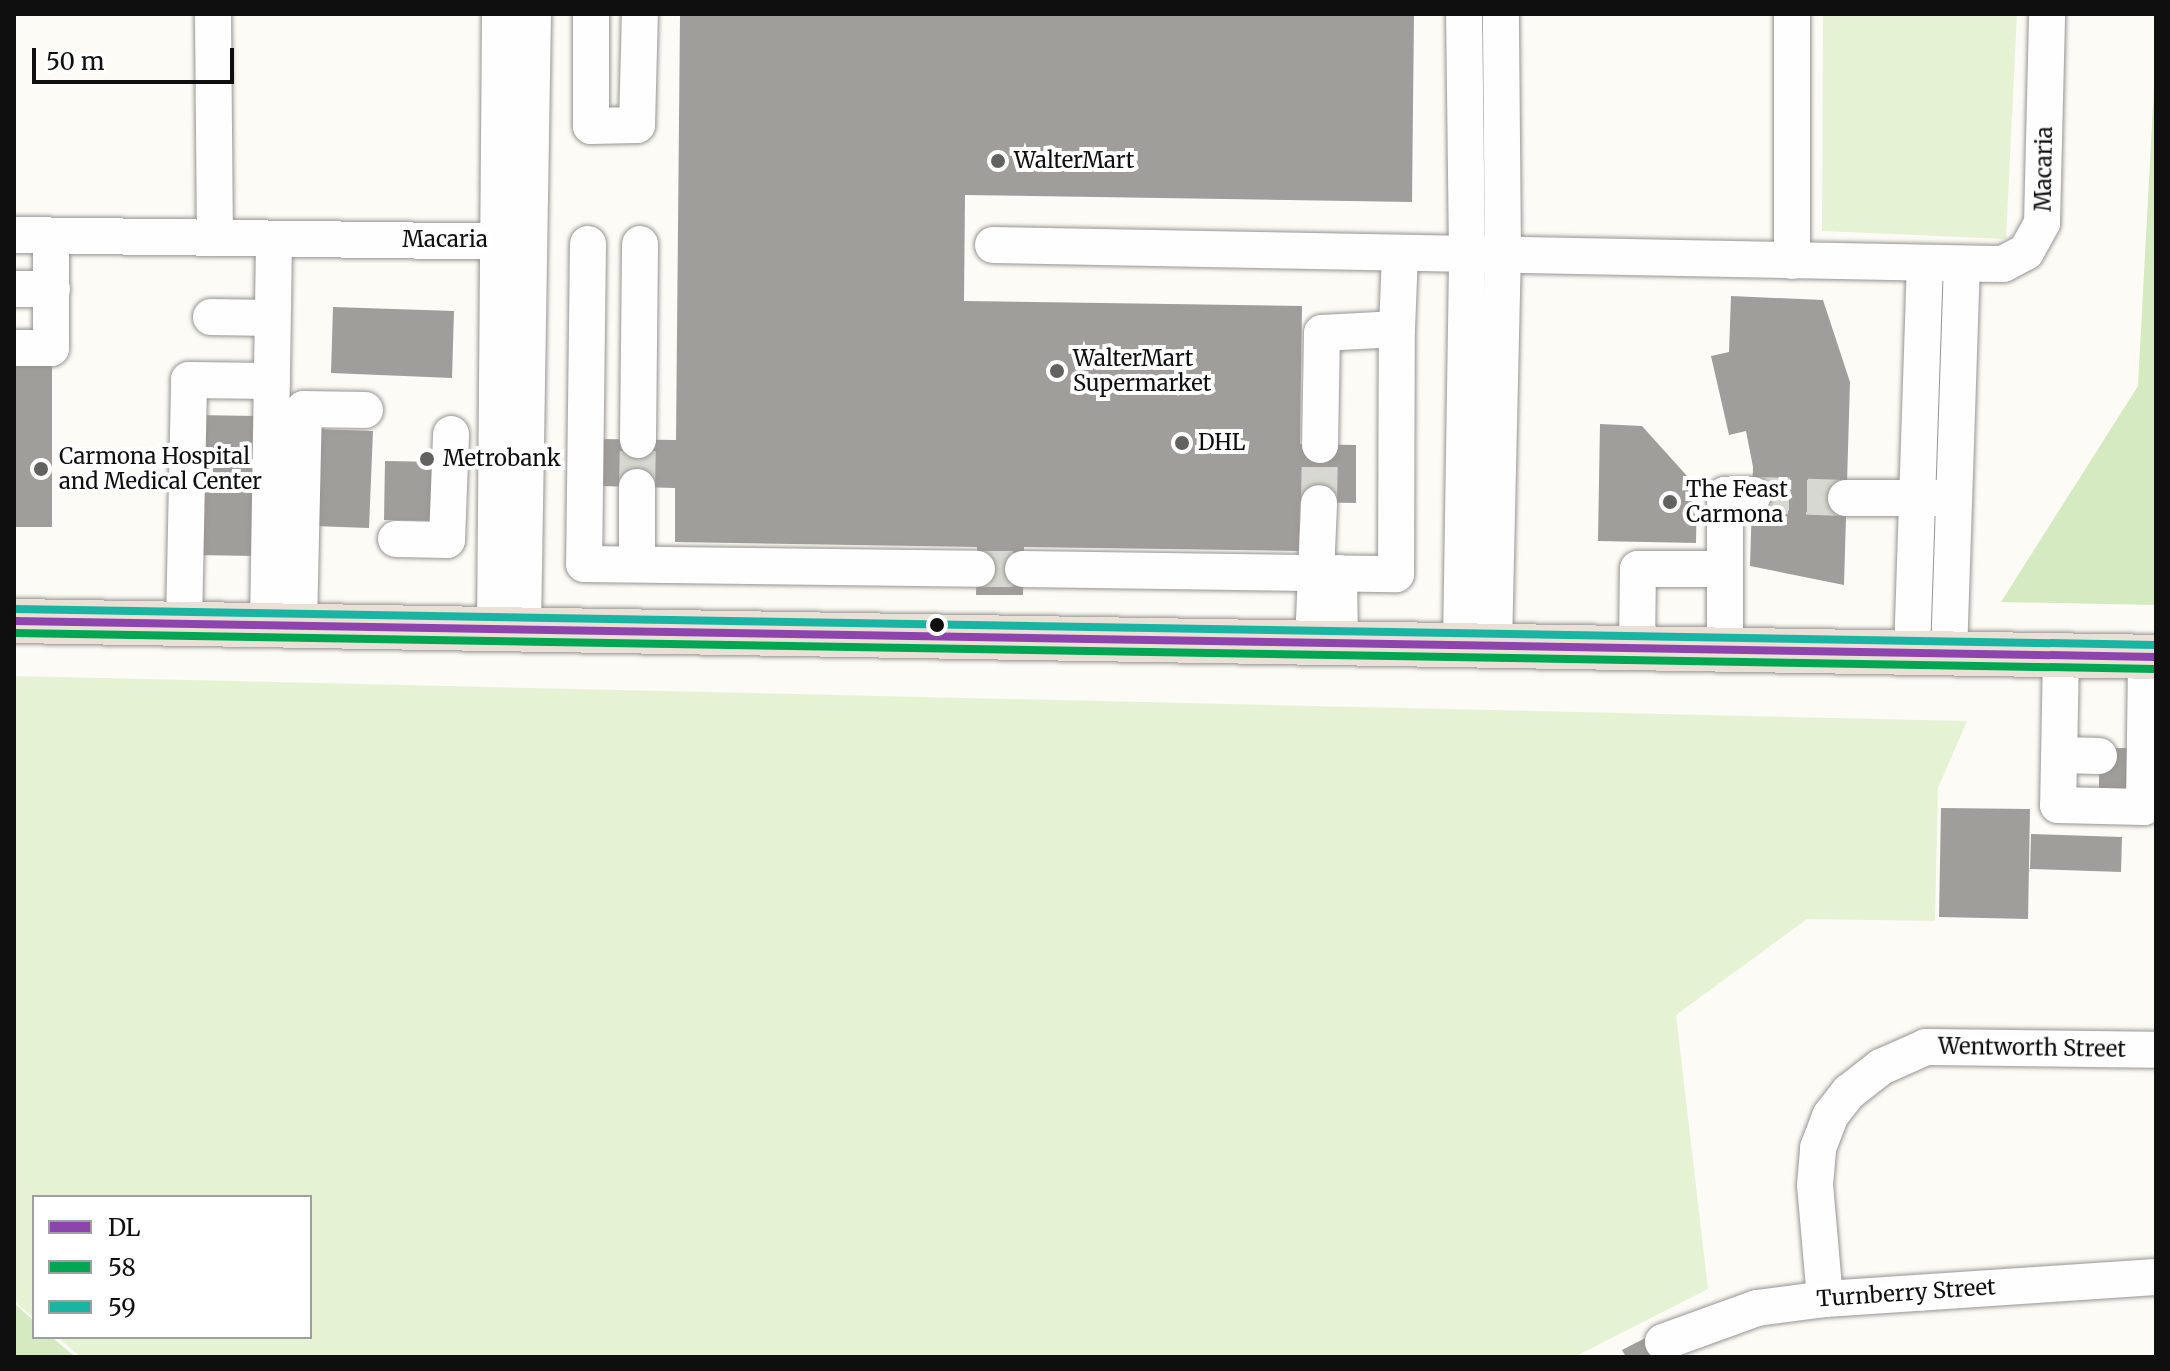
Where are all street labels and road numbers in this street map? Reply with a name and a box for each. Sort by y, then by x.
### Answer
street label: Macaria [2030,126,2058,212]
street label: Macaria [402,227,488,253]
street label: Wentworth Street [1938,1033,2126,1063]
street label: Turnberry Street [1815,1274,1997,1312]

